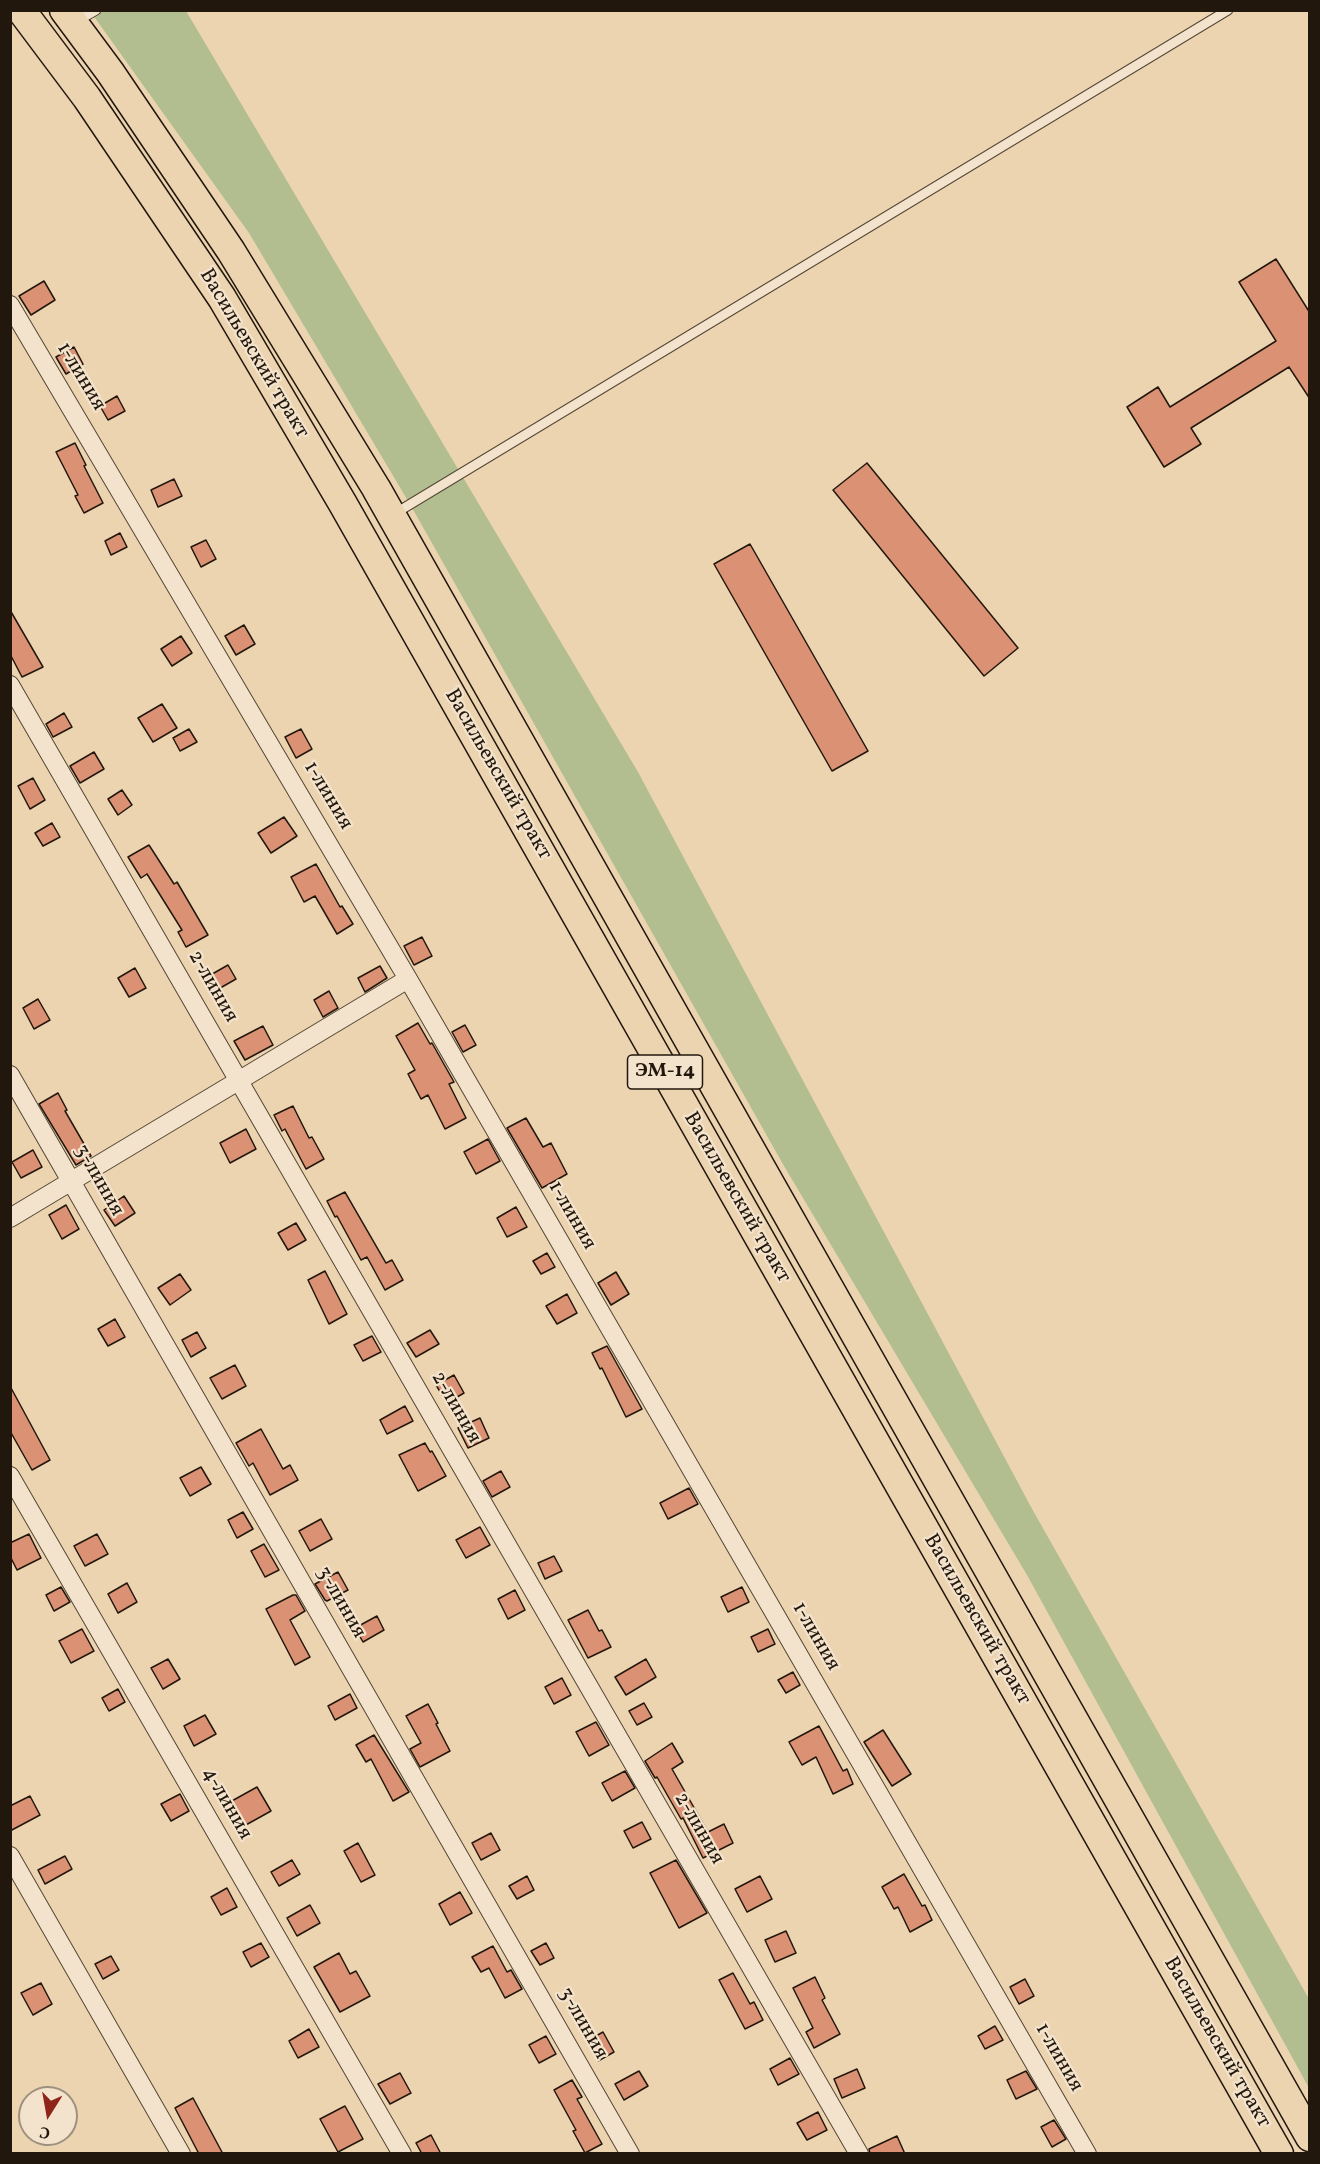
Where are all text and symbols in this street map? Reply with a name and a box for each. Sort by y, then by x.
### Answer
street label: Васильевский тракт [192,265,314,443]
street label: 1-линия [50,338,110,416]
street label: Васильевский тракт [438,685,556,865]
street label: 1-линия [297,757,357,835]
street label: 2-линия [181,946,243,1028]
road number: ЭМ-14 [628,1055,702,1089]
street label: Васильевский тракт [677,1108,795,1288]
street label: 3-линия [67,1141,129,1221]
street label: 1-линия [541,1177,601,1255]
street label: 2-линия [424,1367,486,1449]
street label: Васильевский тракт [917,1530,1035,1710]
street label: 3-линия [309,1563,371,1643]
street label: 1-линия [785,1598,845,1676]
street label: 4-линия [195,1763,257,1845]
street label: 2-линия [667,1788,729,1870]
street label: Васильевский тракт [1157,1953,1275,2133]
street label: 3-линия [551,1984,613,2064]
street label: 1-линия [1028,2019,1088,2097]
north arrow [18,2086,78,2146]
text: С [38,2120,52,2143]

